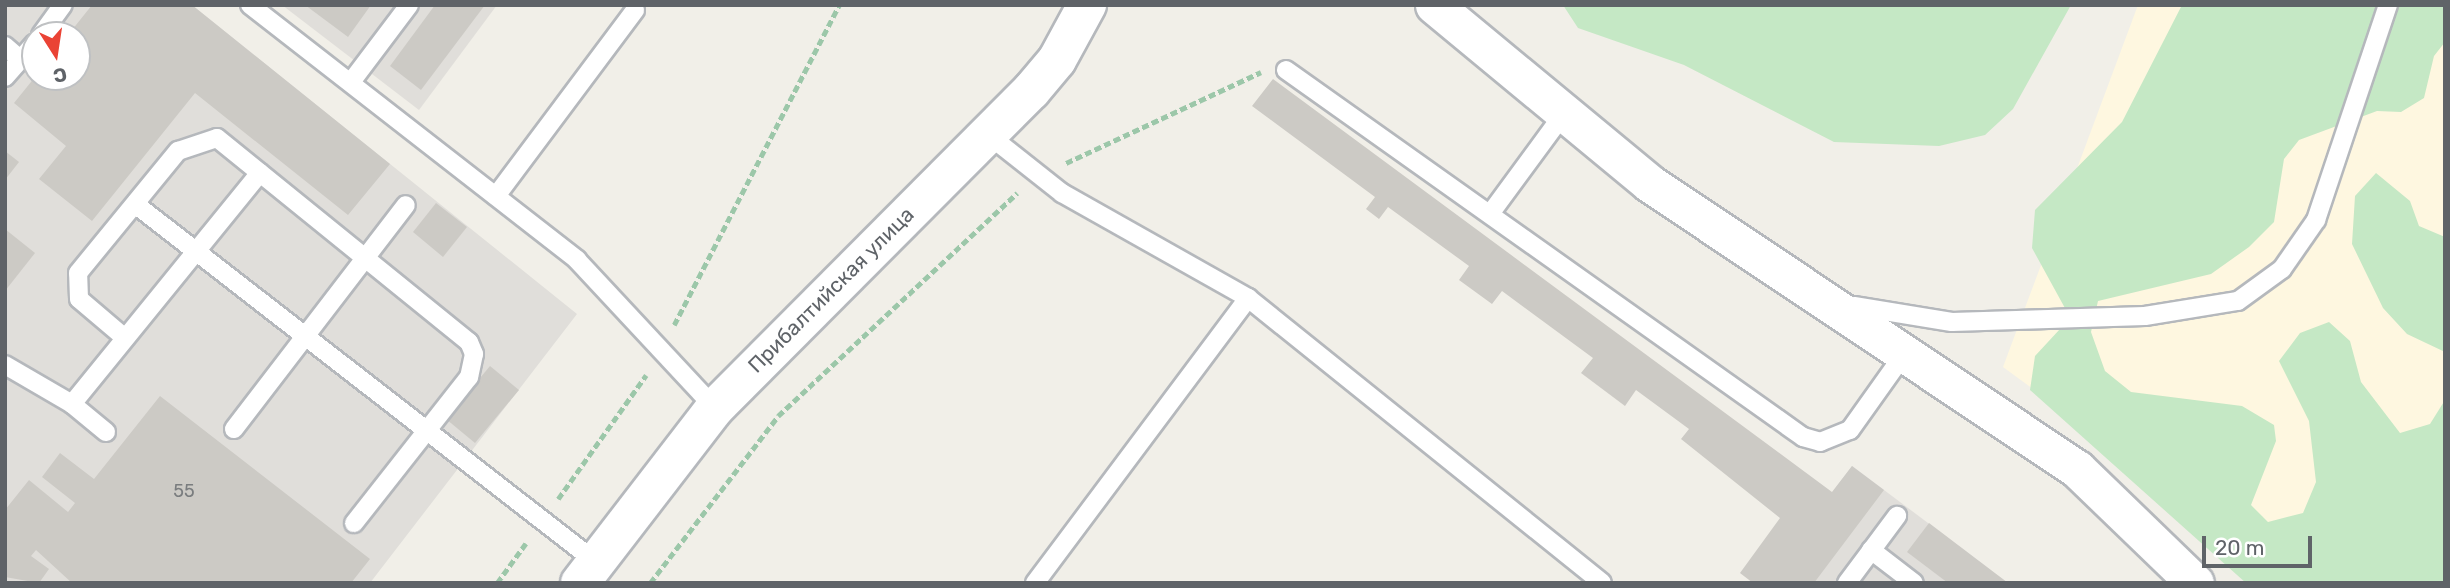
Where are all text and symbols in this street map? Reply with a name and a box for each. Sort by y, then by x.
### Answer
north arrow [21,21,91,91]
text: С [51,62,69,88]
street label: Прибалтийская улица [743,202,919,378]
house number: 55 [173,480,195,502]
scale bar [2205,522,2315,566]
text: 20 m [2215,535,2264,560]

